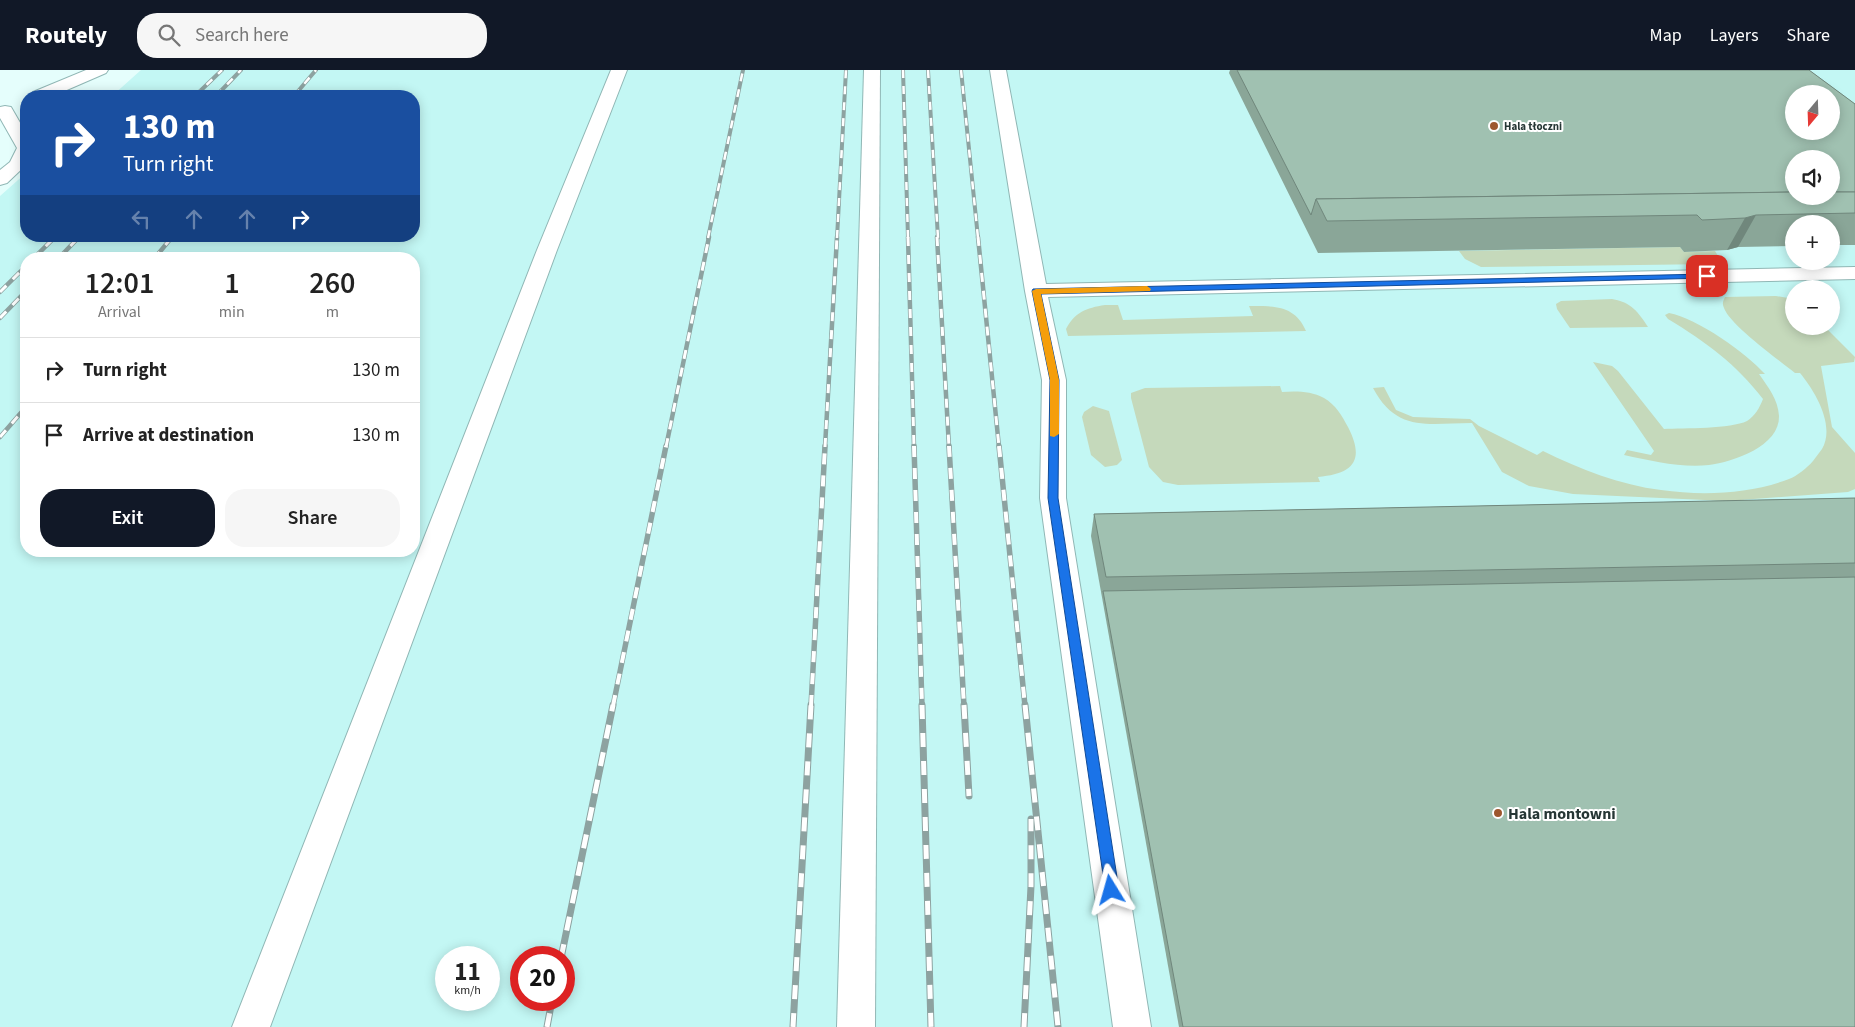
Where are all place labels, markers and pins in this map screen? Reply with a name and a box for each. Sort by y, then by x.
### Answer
place label: Hala tłoczni [1504,119,1562,134]
marker: Hala tłoczni [1488,120,1500,132]
pin [1686,255,1728,297]
place label: Hala montowni [1508,803,1616,825]
marker: Hala montowni [1492,807,1504,819]

